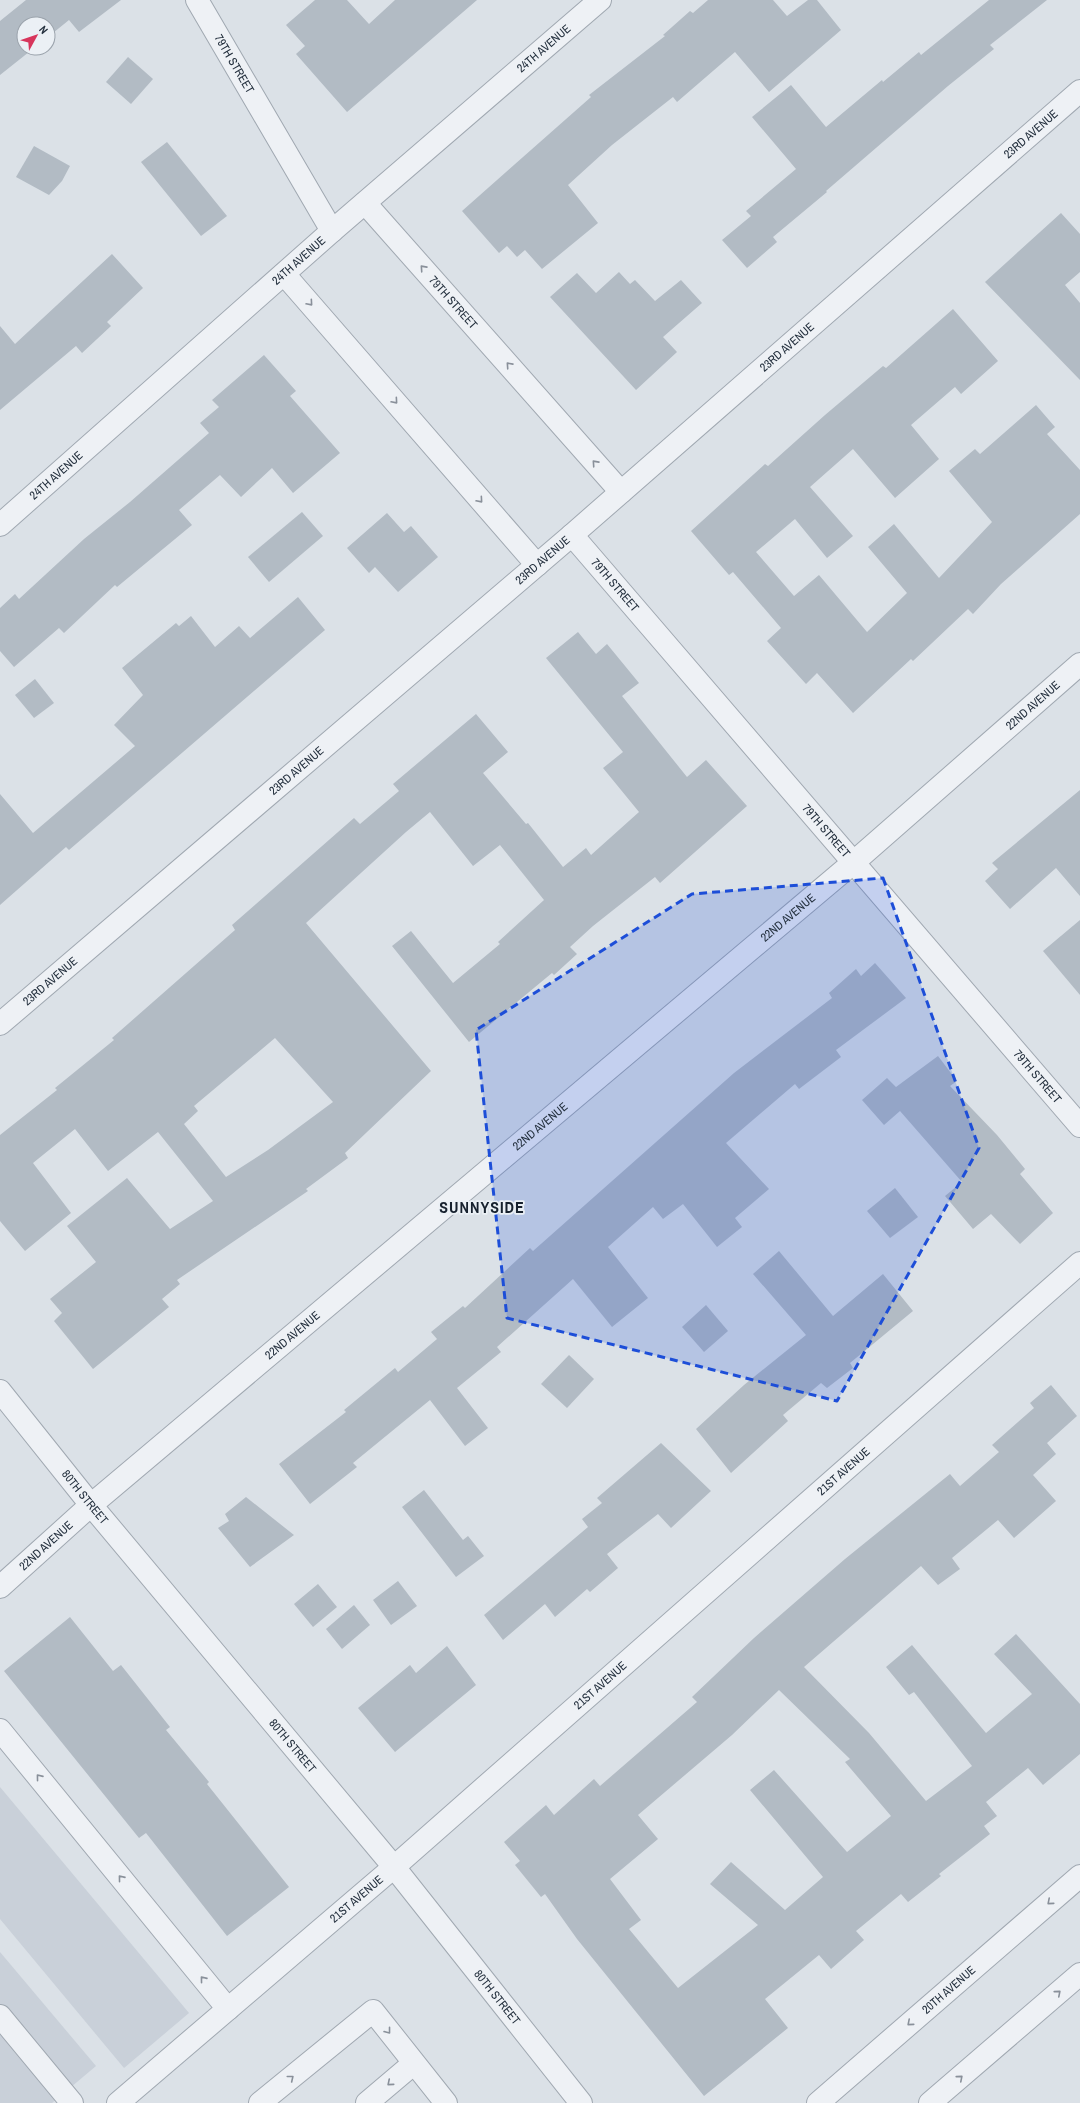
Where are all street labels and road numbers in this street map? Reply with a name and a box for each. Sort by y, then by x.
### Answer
street label: 24TH AVENUE [513,21,574,76]
street label: 79TH STREET [211,31,258,96]
street label: 23RD AVENUE [1000,106,1061,162]
street label: 24TH AVENUE [269,233,329,288]
street label: 79TH STREET [425,273,481,332]
street label: 23RD AVENUE [756,319,818,375]
street label: 24TH AVENUE [26,447,86,503]
street label: 23RD AVENUE [512,532,573,588]
street label: 79TH STREET [588,555,643,615]
street label: 22ND AVENUE [1002,677,1063,734]
street label: 23RD AVENUE [266,743,327,798]
street label: 79TH STREET [799,801,854,861]
street label: 22ND AVENUE [757,890,819,945]
street label: 23RD AVENUE [19,953,81,1009]
street label: 79TH STREET [1010,1046,1065,1107]
street label: 22ND AVENUE [509,1099,571,1154]
street label: 22ND AVENUE [262,1307,323,1363]
street label: 21ST AVENUE [814,1444,873,1499]
street label: 80TH STREET [58,1467,112,1528]
street label: 22ND AVENUE [16,1517,76,1574]
street label: 21ST AVENUE [570,1658,630,1713]
street label: 80TH STREET [265,1716,320,1776]
street label: 21ST AVENUE [327,1872,387,1926]
street label: 20TH AVENUE [919,1962,979,2017]
street label: 80TH STREET [470,1966,524,2028]

